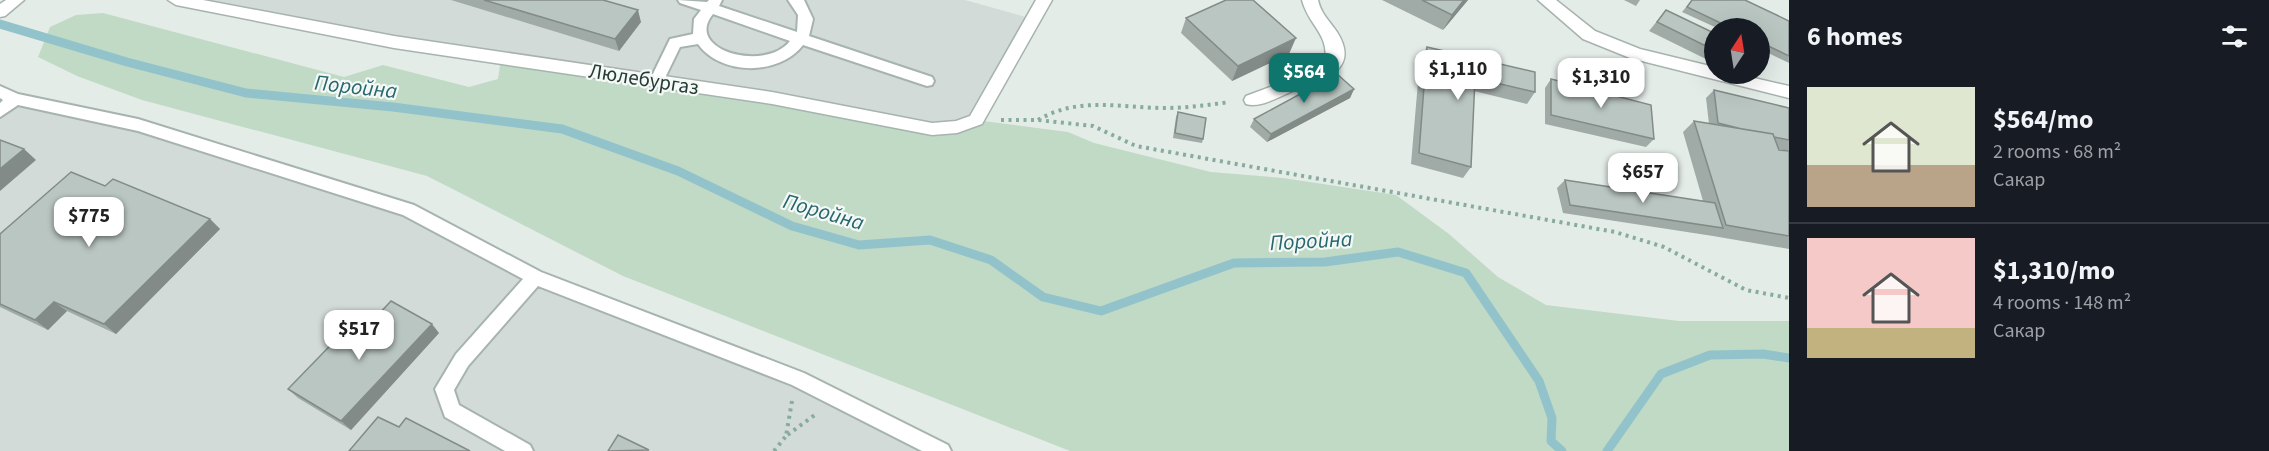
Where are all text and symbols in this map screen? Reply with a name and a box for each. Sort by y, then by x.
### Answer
north arrow [1704,18,1770,84]
map controls [1704,18,1770,84]
text: 6 homes [1807,18,1902,55]
icon: filters [2218,20,2251,53]
pin: $1,110 [1409,50,1507,101]
pin: $564 [1268,53,1340,104]
street label: Люлебургаз [587,55,701,103]
text: $1,110 [1429,55,1487,83]
text: $564 [1283,58,1325,86]
pin: $1,310 [1552,58,1650,109]
text: $1,310 [1572,63,1630,91]
water label: Поройна [313,67,399,107]
text: $564/mo [1993,101,2093,138]
icon: home [1855,111,1927,183]
text: 2 rooms · 68 m² [1993,138,2121,166]
pin: $657 [1607,153,1679,204]
text: $657 [1622,158,1664,186]
text: Сакар [1993,166,2045,194]
water label: Поройна [779,185,868,239]
pin: $775 [53,197,125,248]
text: $775 [68,202,110,230]
water label: Поройна [1269,223,1354,259]
text: $1,310/mo [1993,252,2115,289]
icon: home [1855,262,1927,334]
text: 4 rooms · 148 m² [1993,289,2131,317]
pin: $517 [323,310,395,361]
text: $517 [338,315,380,343]
text: Сакар [1993,317,2045,345]

